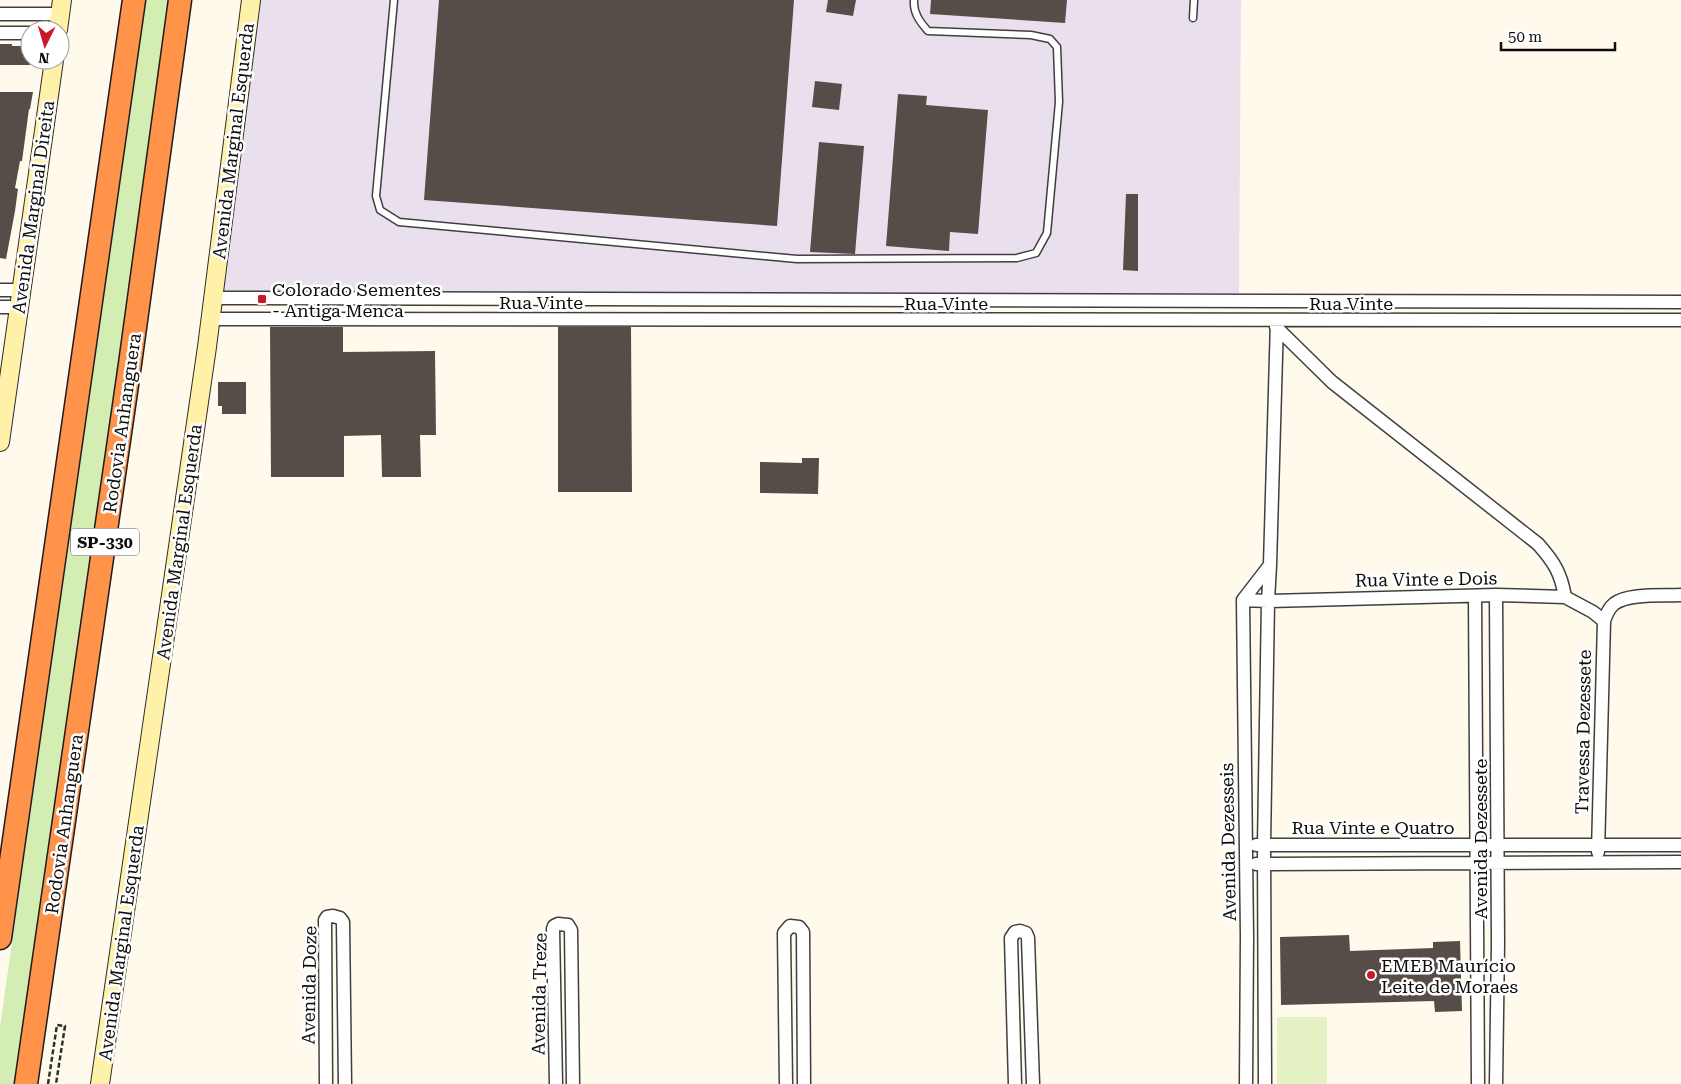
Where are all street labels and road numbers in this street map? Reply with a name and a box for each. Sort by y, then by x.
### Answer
street label: Avenida Marginal Esquerda [208,21,258,260]
street label: Avenida Marginal Direita [8,99,58,315]
street label: Rua Vinte [499,292,583,313]
street label: Rua Vinte [904,293,988,314]
street label: Rua Vinte [1309,293,1393,314]
street label: Rodovia Anhanguera [99,332,145,514]
street label: Avenida Marginal Esquerda [152,423,206,661]
road number: SP-330 [71,528,139,556]
street label: Rua Vinte e Dois [1355,567,1497,591]
street label: Travessa Dezessete [1571,649,1595,815]
street label: Rodovia Anhanguera [41,733,87,915]
street label: Avenida Dezessete [1470,759,1491,919]
street label: Avenida Dezesseis [1216,763,1240,921]
street label: Rua Vinte e Quatro [1291,817,1455,838]
street label: Avenida Marginal Esquerda [94,824,148,1062]
street label: Avenida Doze [297,925,321,1044]
street label: Avenida Treze [527,933,551,1055]

